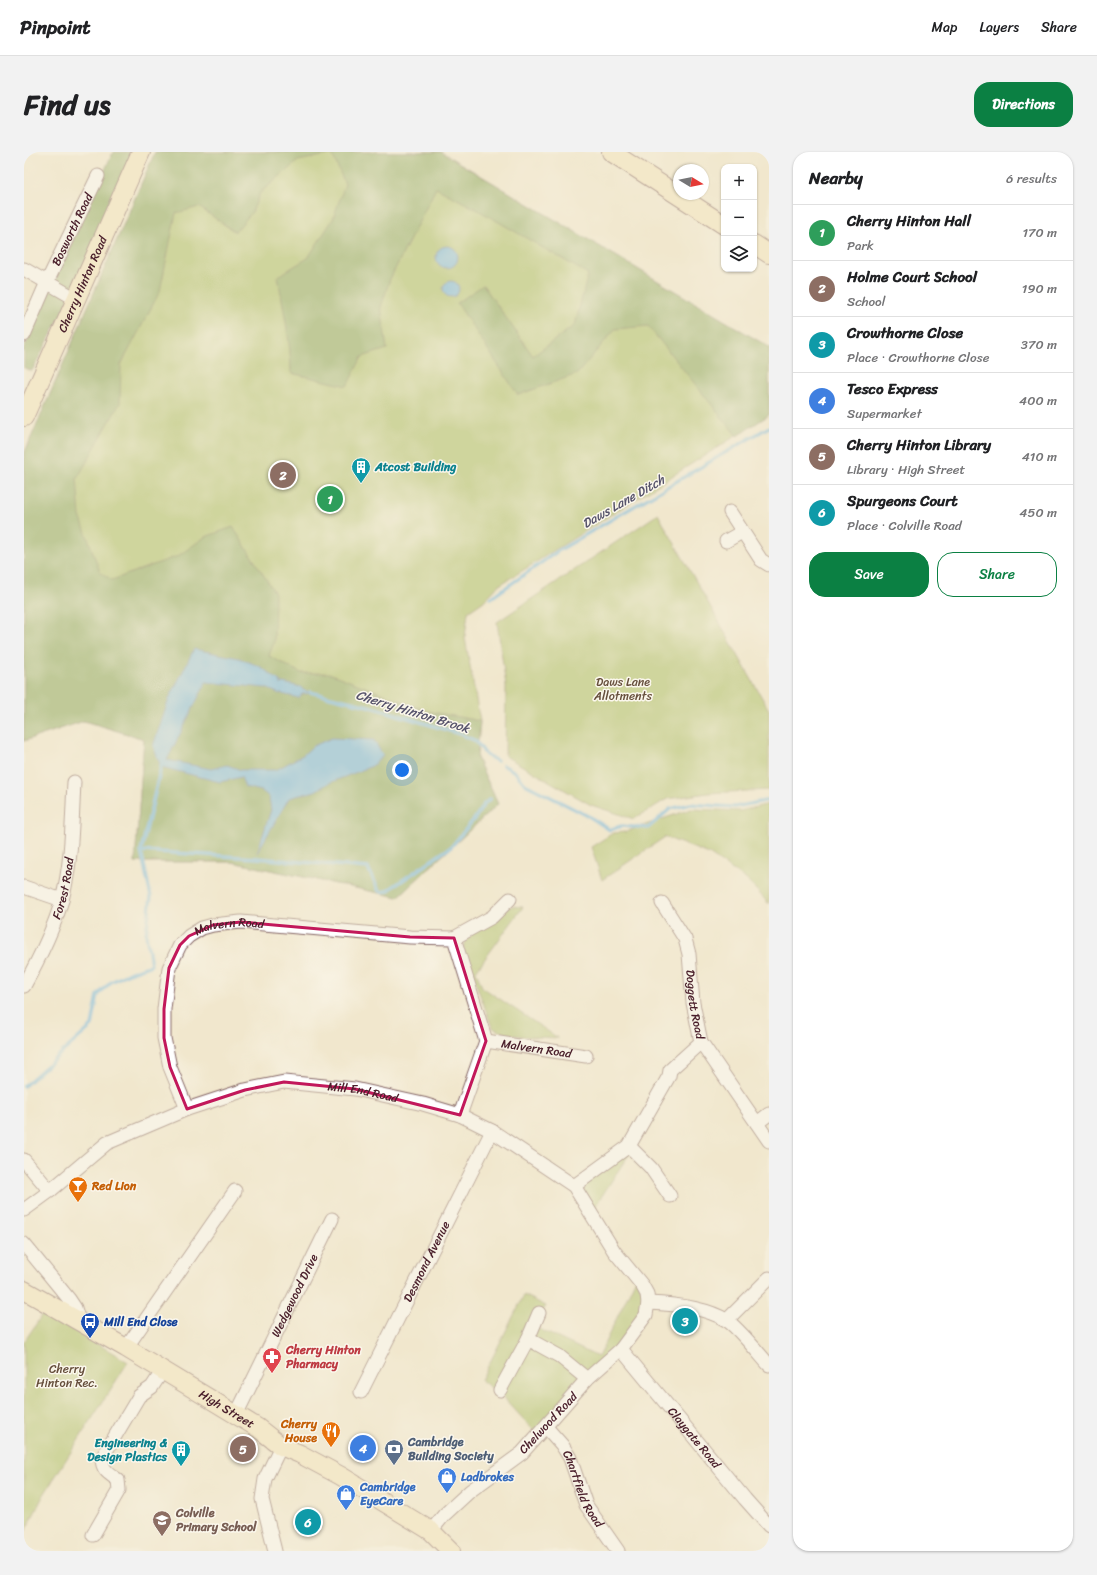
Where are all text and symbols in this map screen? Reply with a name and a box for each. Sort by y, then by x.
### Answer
text: Pinpoint [20,11,91,44]
text: Map [932,15,957,40]
text: Layers [979,15,1019,40]
text: Share [1041,15,1077,40]
text: Find us [24,80,111,129]
button: Directions [974,82,1073,127]
text: Nearby [809,163,863,193]
north arrow [673,164,709,200]
map controls [721,164,757,272]
button: + [721,164,757,200]
text: 6 results [1006,167,1057,190]
street label: Bosworth Road [45,189,100,270]
button: − [721,200,757,236]
text: Cherry Hinton Hall [847,208,971,234]
text: 1 [819,221,825,244]
text: 170 m [1022,221,1057,244]
street label: Cherry Hinton Road [52,232,114,336]
text: Park [847,234,874,257]
button: layers [721,236,757,272]
text: Holme Court School [847,264,977,290]
text: 2 [818,277,826,300]
text: 190 m [1022,277,1057,300]
text: School [847,290,885,313]
text: Crowthorne Close [847,320,963,346]
text: 3 [818,333,826,356]
text: 370 m [1021,333,1057,356]
text: Place · Crowthorne Close [847,346,989,369]
text: Tesco Express [847,376,938,402]
text: 4 [818,389,826,412]
text: 400 m [1019,389,1057,412]
text: Supermarket [847,402,922,425]
text: Cherry Hinton Library [847,432,991,458]
text: 5 [818,445,826,468]
text: 410 m [1022,445,1057,468]
building icon: Atcost Building [350,456,372,484]
place label: Atcost Building [374,456,457,478]
text: Library · High Street [847,458,965,481]
pin: 2 [270,460,296,490]
water label: Daws Lane Ditch [578,468,670,534]
pin: 1 [317,484,343,514]
text: Spurgeons Court [847,488,958,514]
text: 6 [818,501,826,524]
text: 450 m [1019,501,1057,524]
text: Place · Colville Road [847,514,962,537]
button: Save [809,552,929,597]
button: Share [937,552,1057,597]
park label: Daws Lane Allotments [593,671,652,707]
water label: Cherry Hinton Brook [353,683,474,740]
your location [392,760,412,780]
street label: Forest Road [46,855,81,922]
street label: Malvern Road [189,911,266,942]
street label: Doggett Road [679,969,711,1043]
street label: Malvern Road [500,1032,574,1065]
street label: Mill End Road [326,1075,401,1109]
bar icon: Red Lion [67,1175,89,1203]
place label: Red Lion [91,1175,137,1197]
street label: Desmond Avenue [397,1217,456,1306]
street label: Wedgewood Drive [265,1250,324,1341]
pin: 3 [672,1306,698,1336]
bus stop icon: Mill End Close [79,1311,101,1339]
place label: Mill End Close [103,1311,179,1333]
place label: Cherry Hinton Pharmacy [285,1339,361,1375]
pharmacy icon: Cherry Hinton Pharmacy [261,1346,283,1374]
park label: Cherry Hinton Rec. [36,1358,98,1394]
street label: High Street [194,1383,259,1435]
street label: Chelwood Road [513,1386,583,1459]
street label: Claygate Road [662,1402,727,1474]
place label: Cherry House [280,1413,318,1449]
restaurant icon: Cherry House [320,1420,342,1448]
place label: Cambridge Building Society [407,1431,495,1467]
place label: Engineering & Design Plastics [87,1432,167,1468]
pin: 4 [350,1433,376,1463]
pin: 5 [230,1434,256,1464]
bank icon: Cambridge Building Society [383,1438,405,1466]
building icon: Engineering & Design Plastics [170,1439,192,1467]
street label: Chartfield Road [556,1445,610,1533]
shop icon: Ladbrokes [436,1466,458,1494]
place label: Ladbrokes [461,1466,514,1488]
place label: Cambridge EyeCare [359,1476,416,1512]
shop icon: Cambridge EyeCare [335,1483,357,1511]
place label: Colville Primary School [175,1502,257,1538]
pin: 6 [295,1507,321,1537]
school or university icon: Colville Primary School [151,1509,173,1537]

